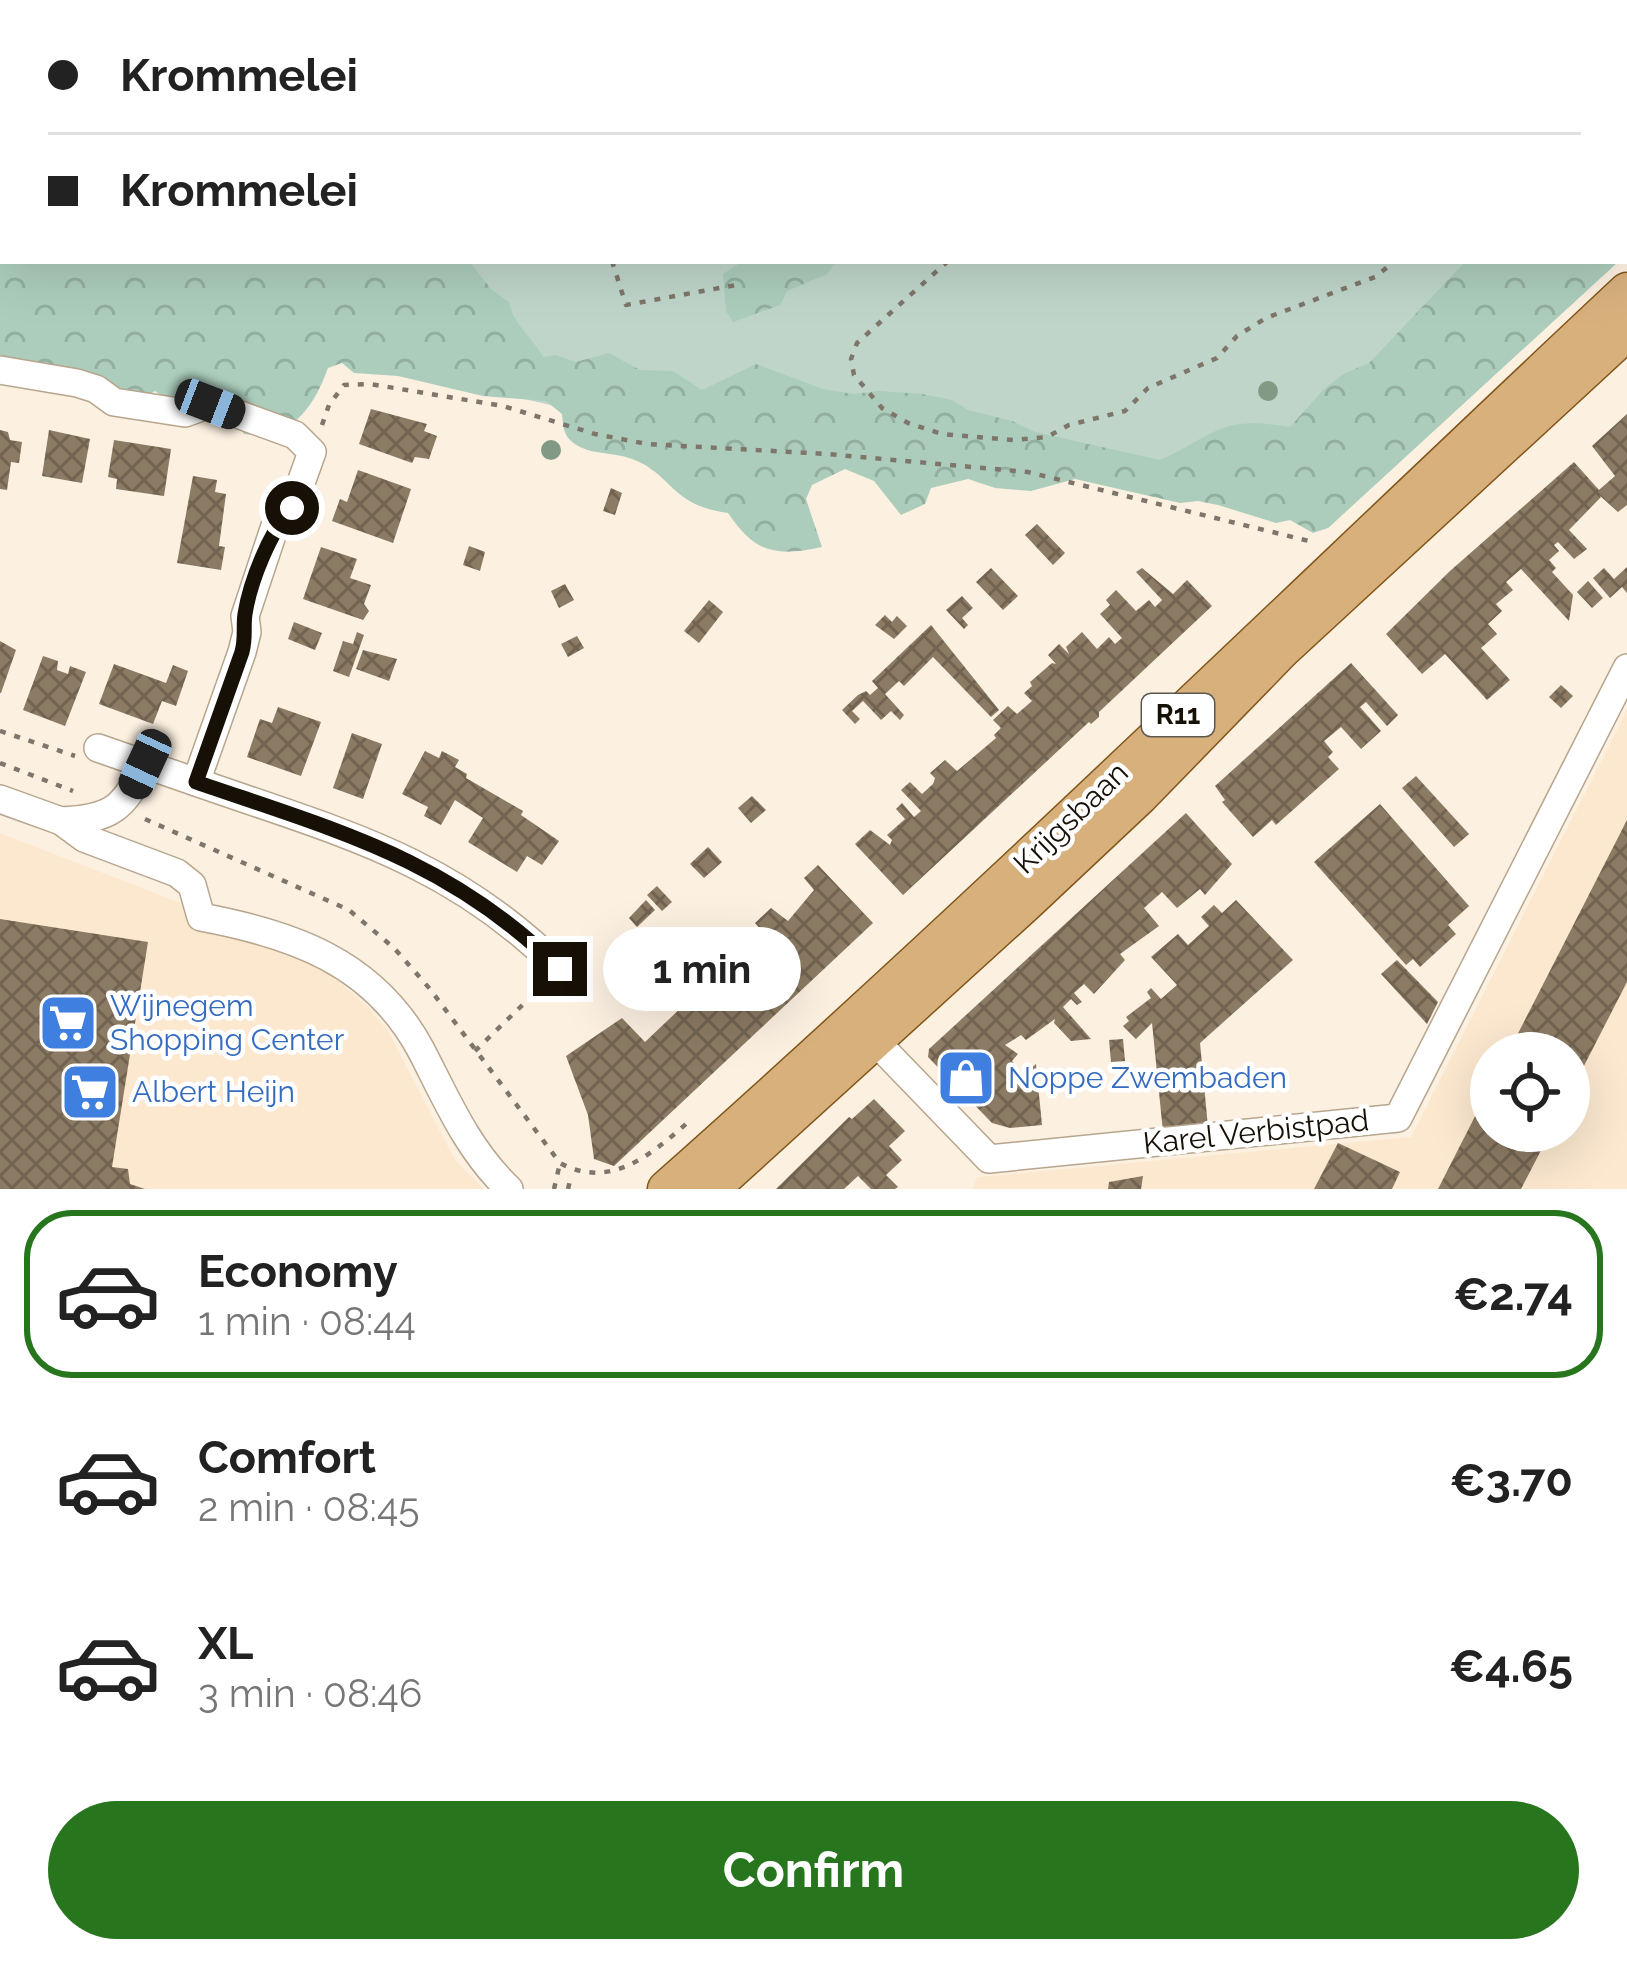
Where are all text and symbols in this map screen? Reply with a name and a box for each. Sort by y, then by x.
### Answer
text: Krommelei [120,49,358,102]
text: Krommelei [120,164,358,217]
car [170,374,250,434]
route start [265,481,319,535]
road number: R11 [1142,694,1214,736]
car [113,724,177,804]
street label: Krijgsbaan [1006,755,1135,881]
callout: 1 min [602,927,800,1011]
route end [533,942,587,996]
text: 1 min [653,946,751,992]
place label: Wijnegem Shopping Center [110,988,345,1057]
supermarket icon: Wijnegem Shopping Center [37,992,99,1054]
map controls [1470,1032,1590,1152]
button: locate [1470,1032,1590,1152]
shop icon: Noppe Zwembaden [935,1047,997,1109]
place label: Noppe Zwembaden [1008,1060,1287,1095]
supermarket icon: Albert Heijn [59,1061,121,1123]
place label: Albert Heijn [132,1074,295,1109]
street label: Karel Verbistpad [1141,1102,1371,1161]
icon: car [54,1240,162,1348]
text: Economy [198,1245,398,1298]
text: €2.74 [1453,1268,1573,1321]
text: 1 min · 08:44 [198,1298,416,1344]
icon: car [54,1426,162,1534]
text: Comfort [198,1431,376,1484]
text: €3.70 [1450,1454,1573,1507]
text: 2 min · 08:45 [198,1484,419,1530]
icon: car [54,1612,162,1720]
text: XL [198,1617,253,1670]
text: €4.65 [1449,1640,1573,1693]
text: 3 min · 08:46 [198,1670,422,1716]
button: Confirm [48,1801,1579,1939]

